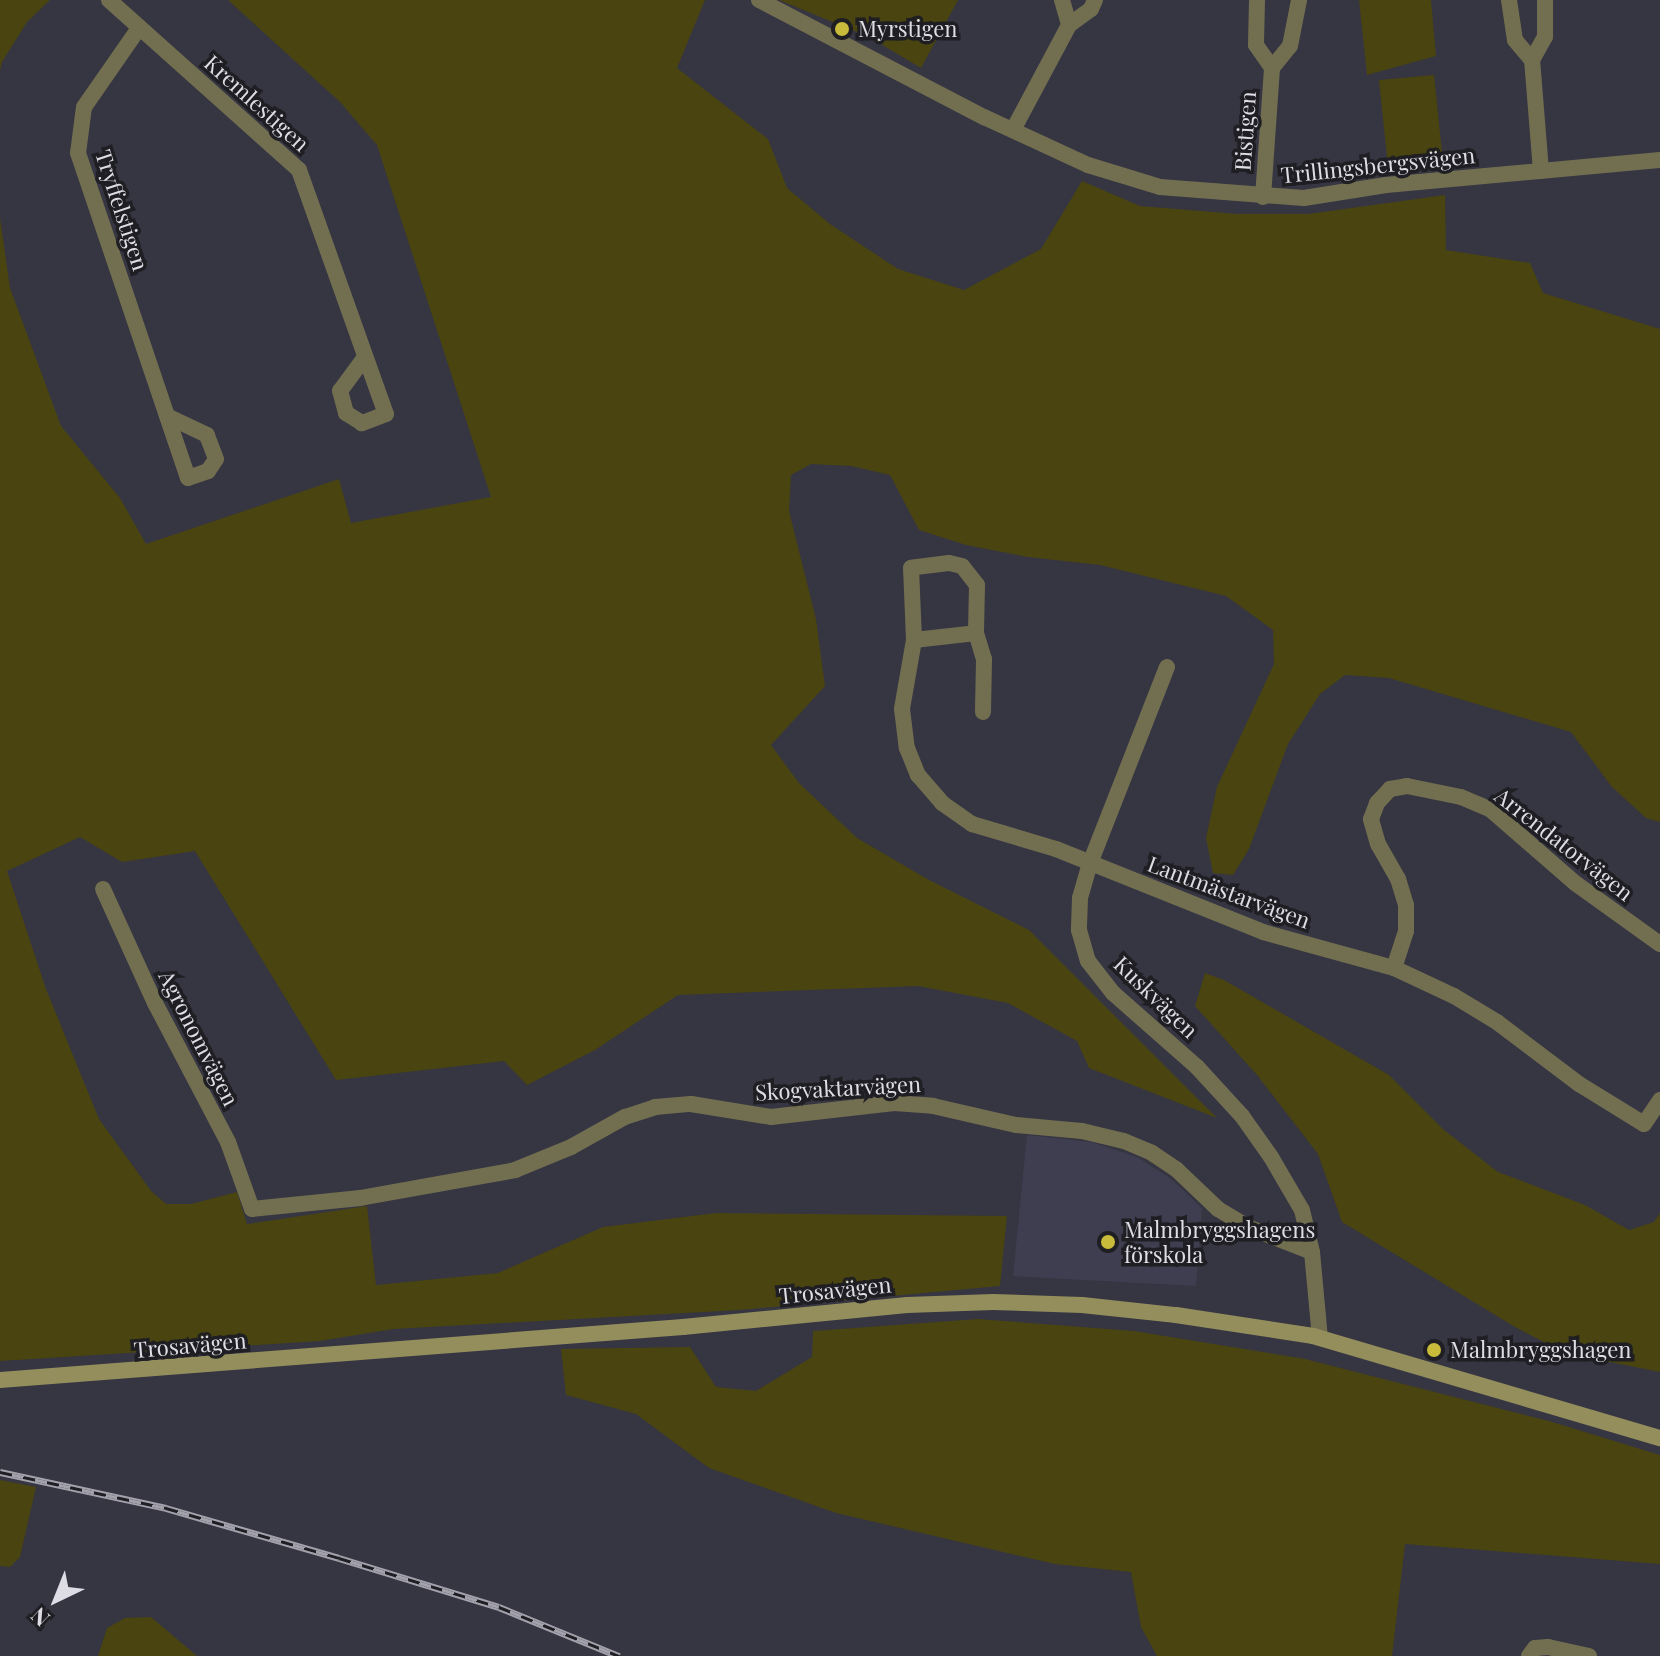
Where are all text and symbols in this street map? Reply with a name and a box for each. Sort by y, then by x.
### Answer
place label: Myrstigen [858,16,957,42]
marker: Myrstigen [833,20,851,38]
street label: Kremlestigen [199,49,315,157]
street label: Bistigen [1229,90,1261,172]
street label: Trillingsbergsvägen [1280,142,1476,188]
street label: Tryffelstigen [90,146,154,274]
street label: Arrendatorvägen [1490,782,1638,906]
street label: Lantmästarvägen [1144,850,1314,934]
street label: Kuskvägen [1109,951,1203,1043]
street label: Agronomvägen [153,966,245,1110]
street label: Skogvaktarvägen [754,1070,922,1106]
place label: Malmbryggshagens förskola [1124,1216,1315,1268]
marker: Malmbryggshagens förskola [1099,1233,1117,1251]
street label: Trosavägen [777,1271,893,1309]
street label: Trosavägen [133,1327,247,1363]
place label: Malmbryggshagen [1450,1337,1631,1363]
marker: Malmbryggshagen [1425,1341,1443,1359]
north arrow [16,1560,96,1640]
text: N [24,1601,56,1634]

